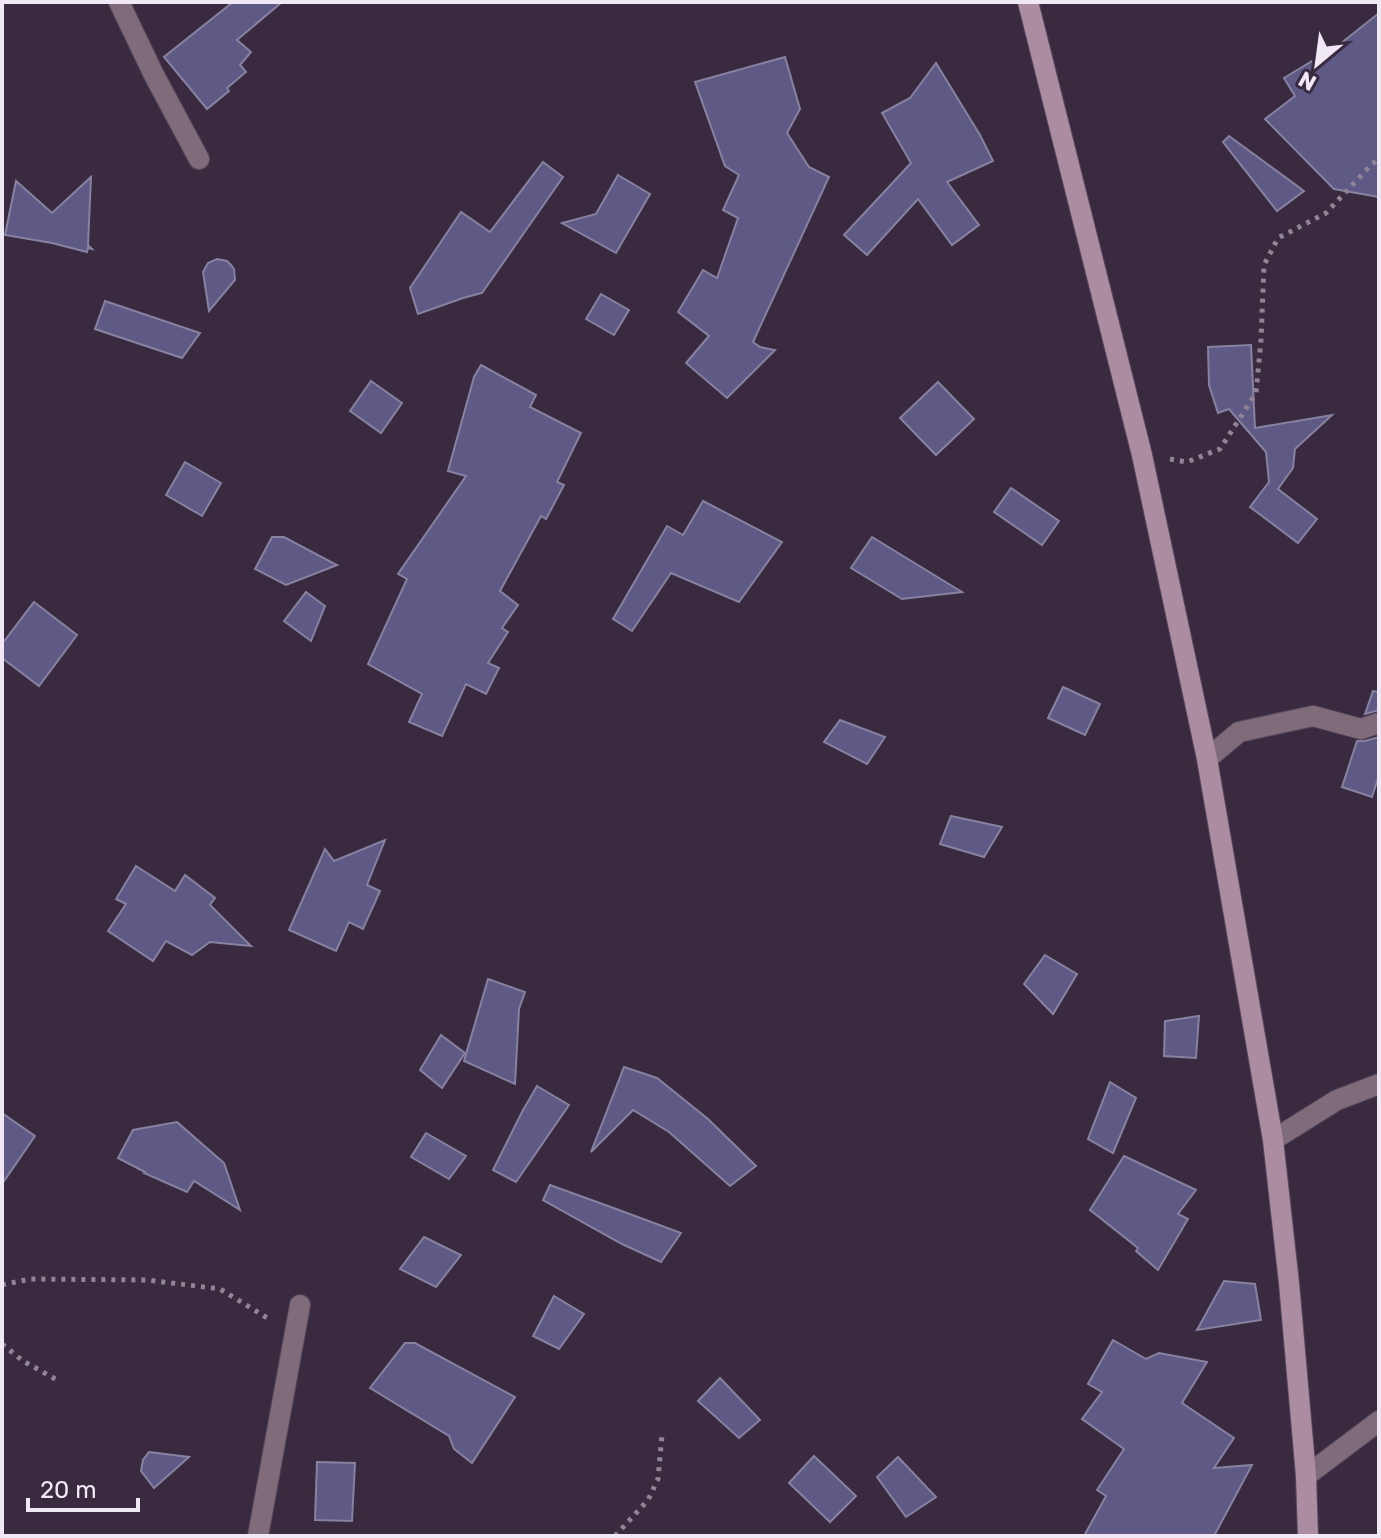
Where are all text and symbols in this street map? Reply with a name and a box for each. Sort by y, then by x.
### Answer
north arrow [1277,24,1357,104]
text: N [1294,65,1321,97]
scale bar [28,1462,138,1512]
text: 20 m [40,1476,97,1504]

